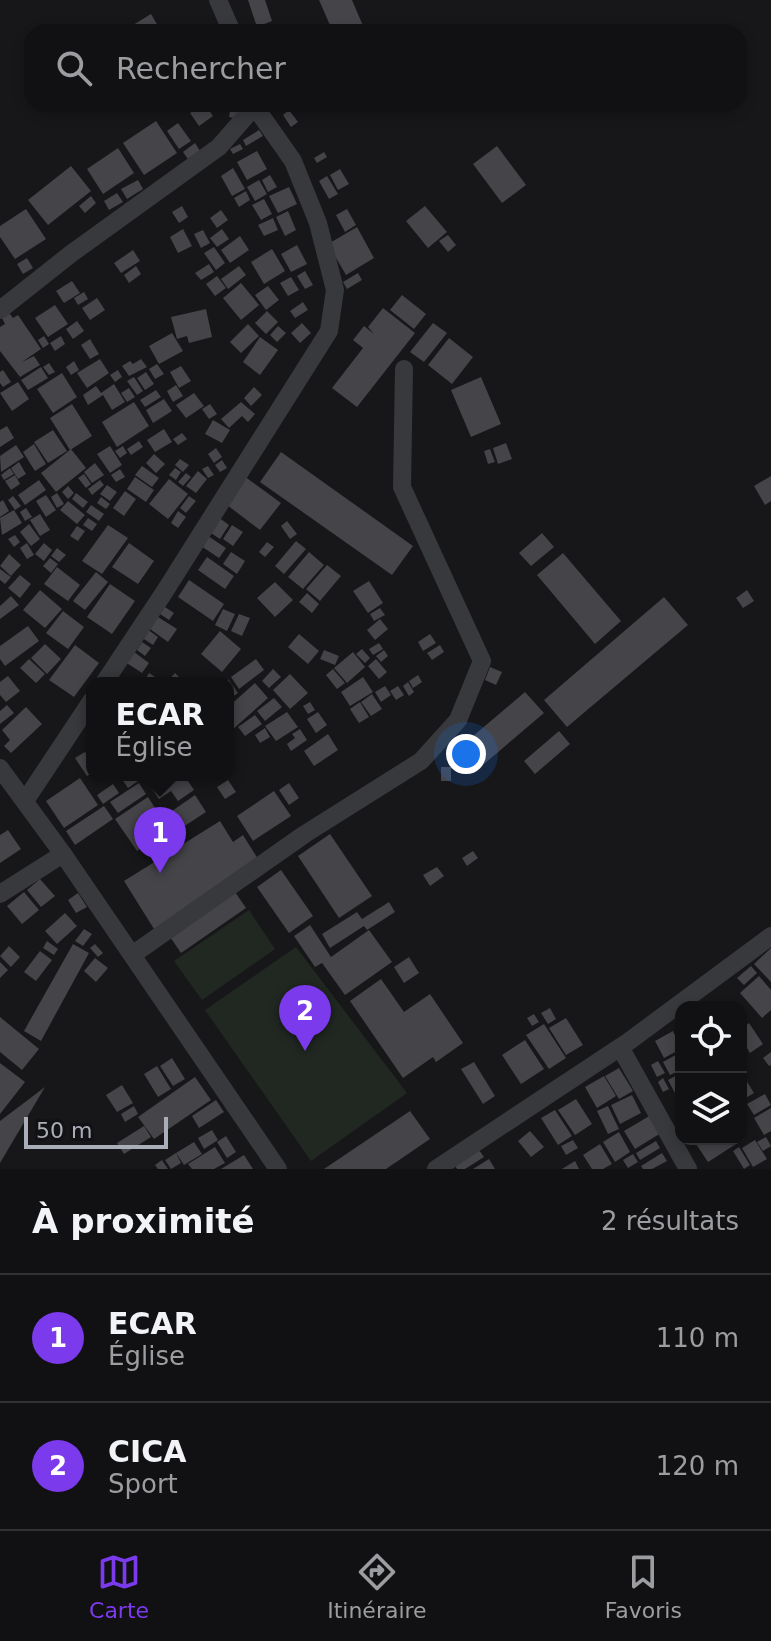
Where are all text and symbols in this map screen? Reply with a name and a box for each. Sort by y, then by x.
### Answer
search box [24,24,747,112]
icon: search [52,46,96,90]
text: Rechercher [116,51,286,86]
popup [86,677,234,781]
text: ECAR [116,697,204,732]
text: Église [116,732,193,762]
your location [446,734,486,774]
pin: 1 [134,807,186,873]
pin: 2 [279,985,331,1051]
map controls [675,1001,747,1145]
button: locate [675,1001,747,1073]
button: layers [675,1073,747,1145]
scale bar [24,1113,168,1149]
text: 50 m [36,1118,92,1143]
text: À proximité [32,1201,255,1241]
text: 2 résultats [601,1206,739,1236]
text: ECAR [108,1306,197,1341]
text: 1 [49,1323,67,1353]
text: 110 m [656,1323,739,1353]
text: Église [108,1341,185,1371]
text: CICA [108,1434,186,1469]
text: 2 [49,1451,67,1481]
text: 120 m [656,1451,739,1481]
text: Sport [108,1469,178,1499]
tab: Carte [89,1550,149,1623]
tab: Itinéraire [327,1550,427,1623]
tab: Favoris [605,1550,682,1623]

